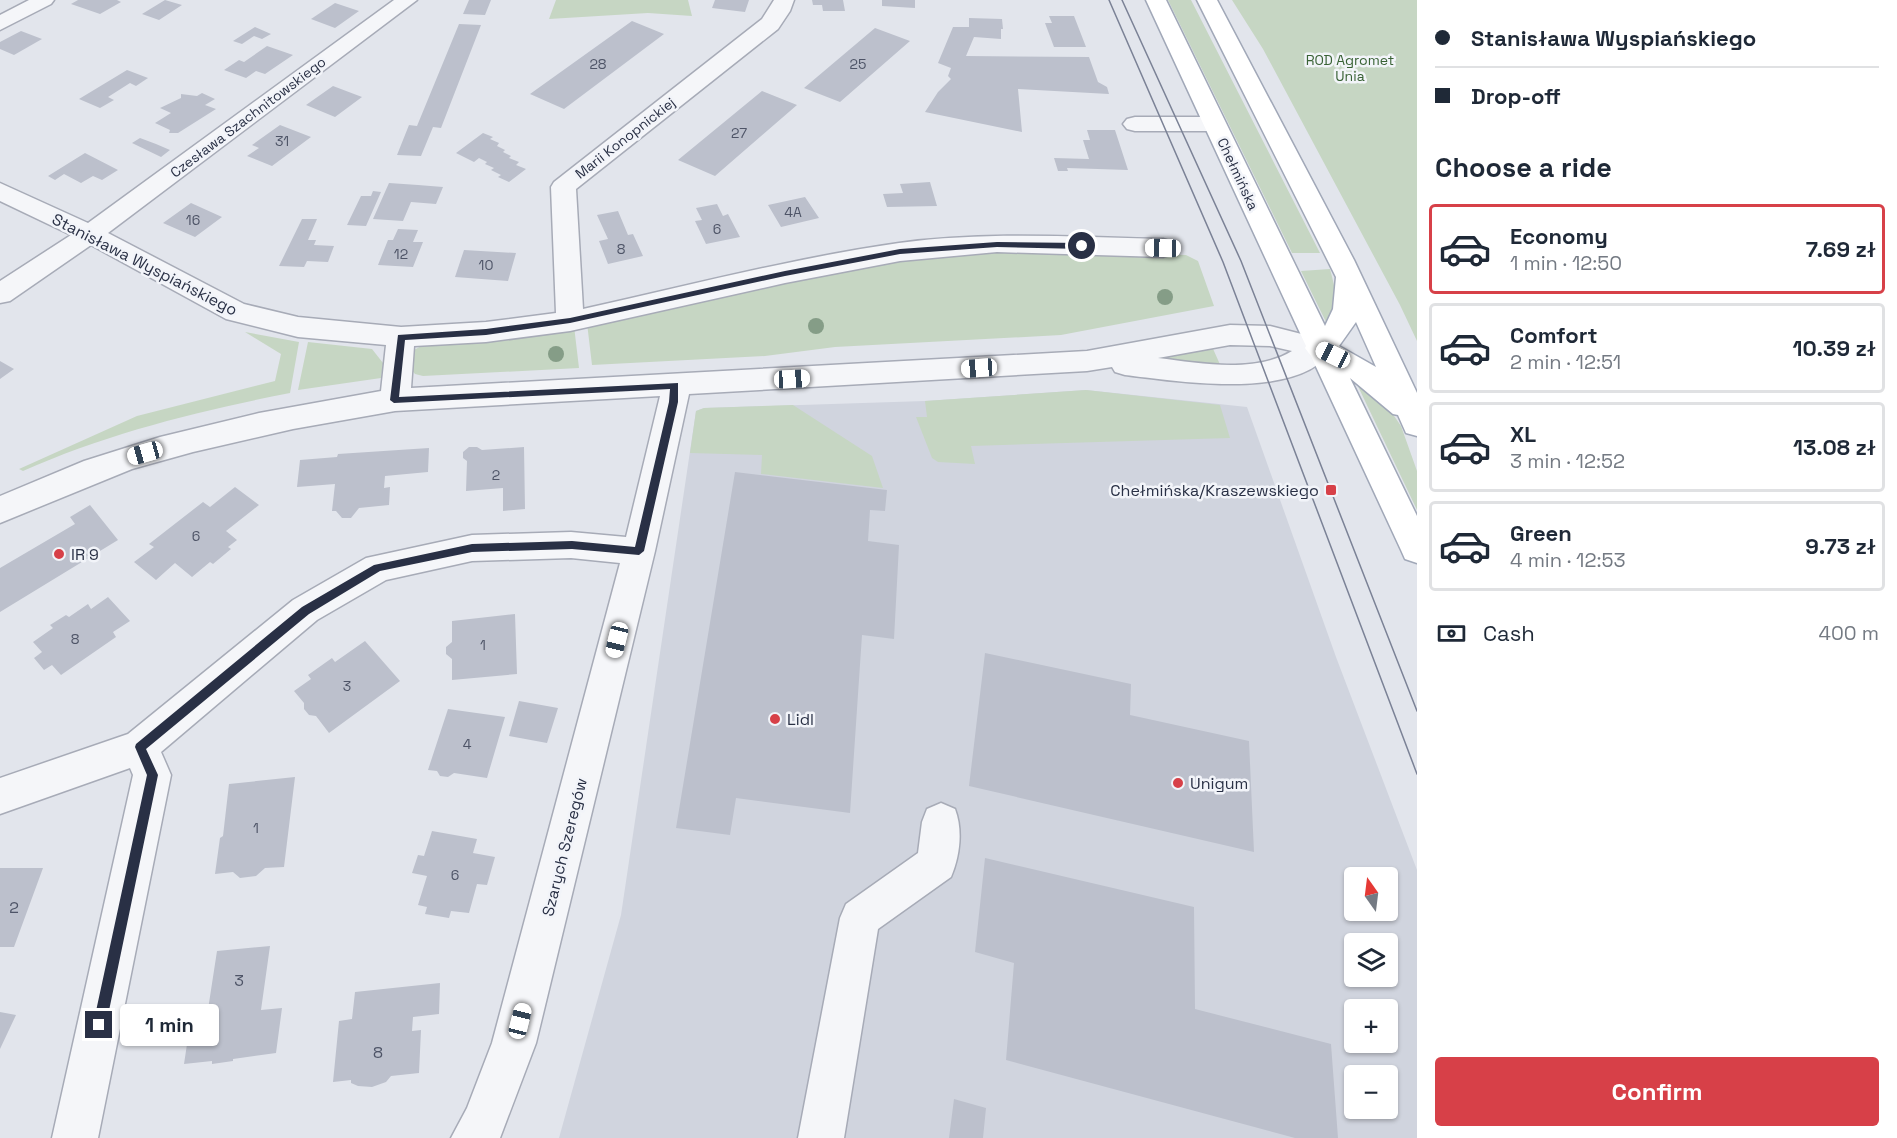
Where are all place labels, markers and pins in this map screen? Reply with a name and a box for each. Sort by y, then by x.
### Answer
place label: Chełmińska/Kraszewskiego [1110,480,1319,501]
marker: Chełmińska/Kraszewskiego [1324,483,1338,497]
place label: IR 9 [71,544,99,565]
marker: IR 9 [52,547,66,561]
place label: Lidl [787,709,814,730]
marker: Lidl [768,712,782,726]
place label: Unigum [1190,773,1248,794]
marker: Unigum [1171,776,1185,790]

